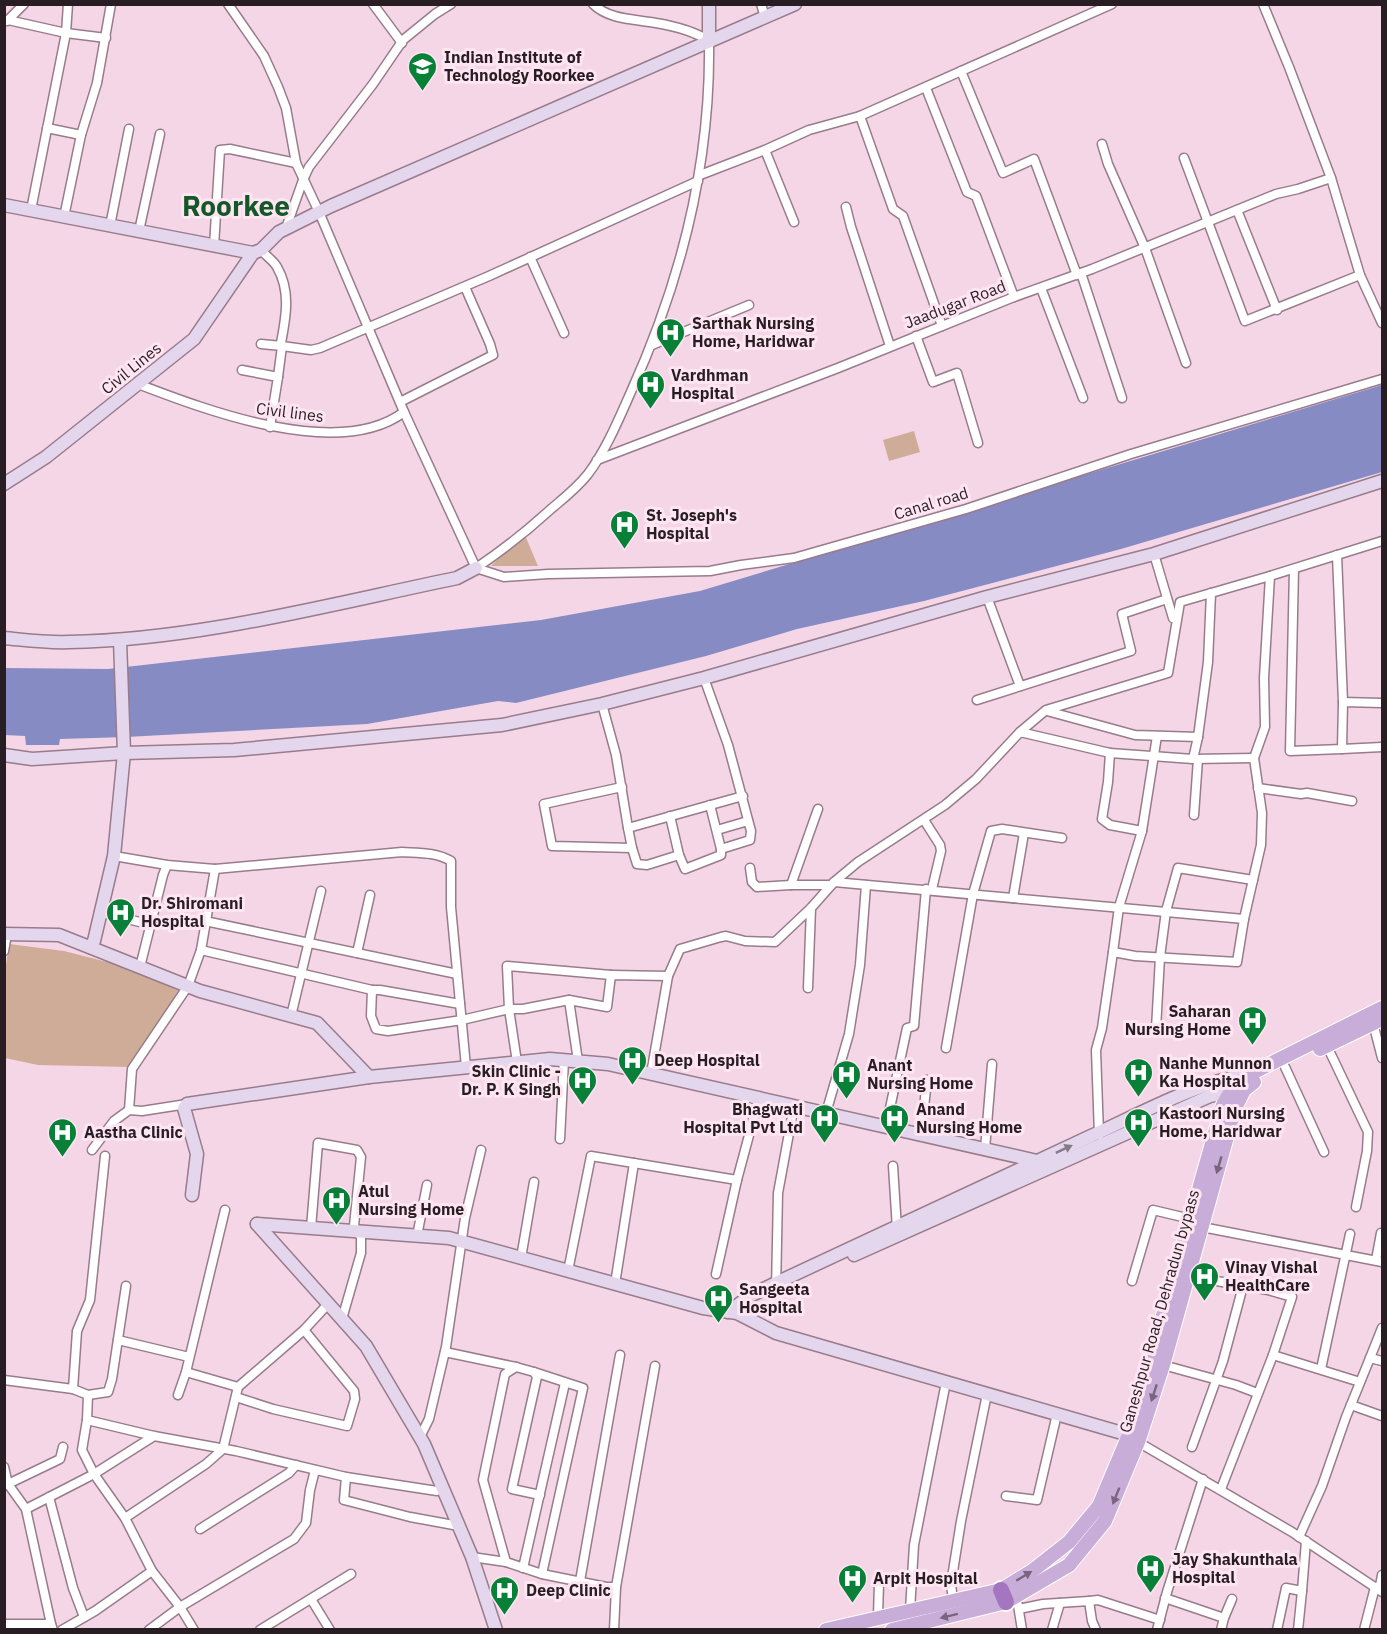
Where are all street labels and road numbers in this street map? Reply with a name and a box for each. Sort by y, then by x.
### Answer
street label: Jaadugar Road [901,275,1009,333]
street label: Civil Lines [97,338,165,398]
street label: Civil lines [255,398,325,426]
street label: Canal road [891,482,971,524]
street label: Ganeshpur Road, Dehradun bypass [1115,1187,1203,1435]

